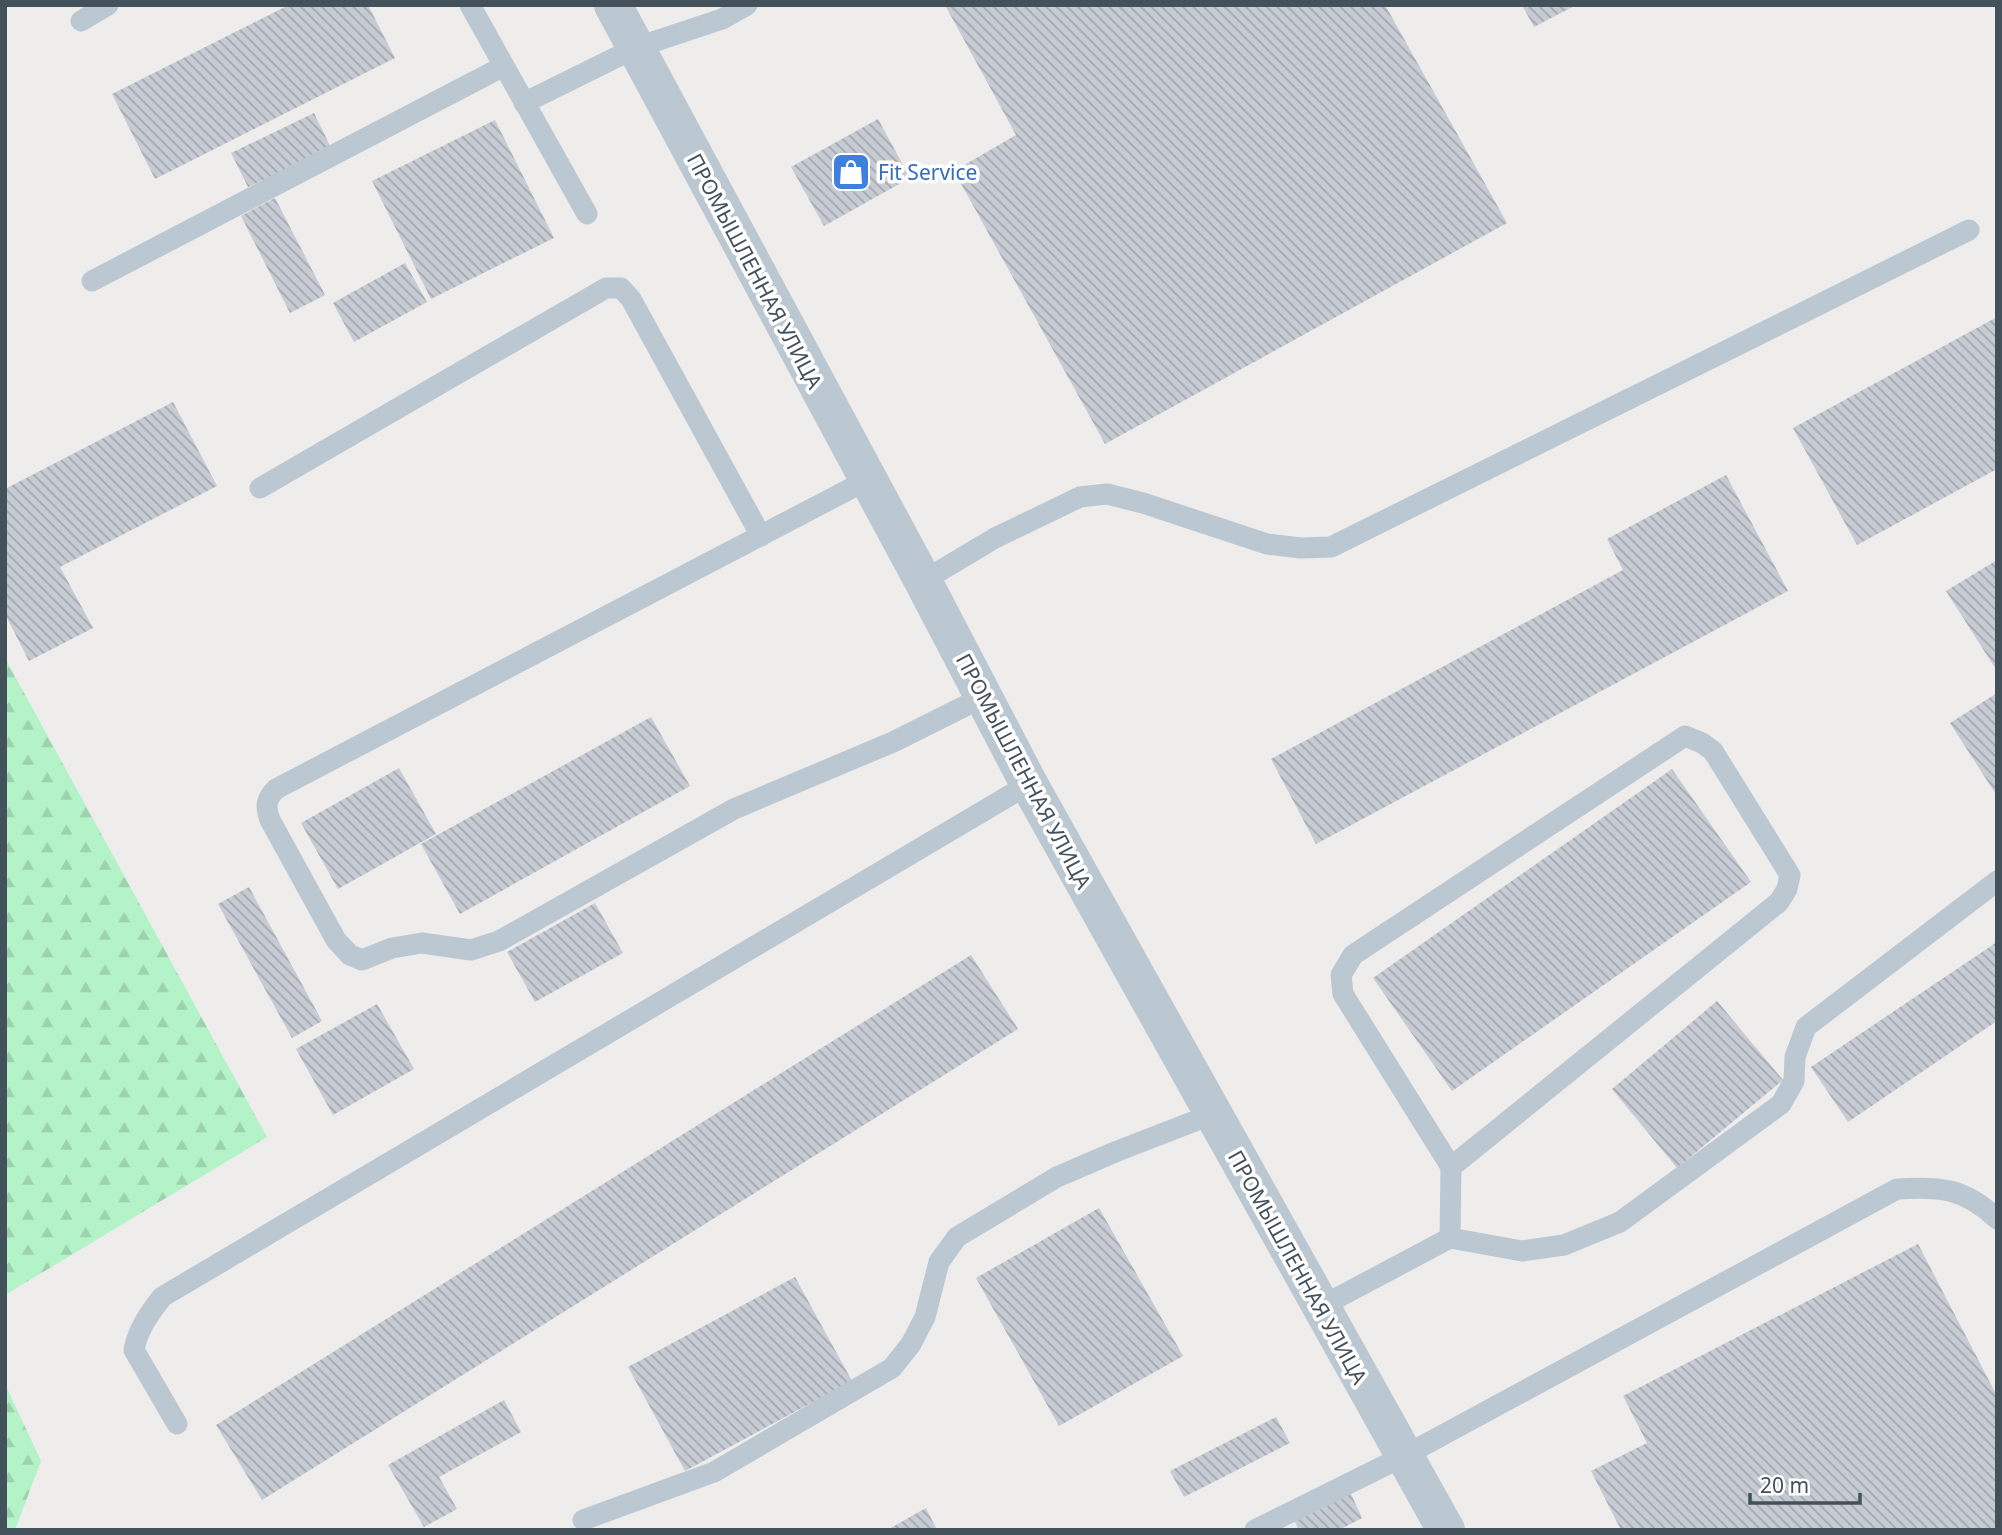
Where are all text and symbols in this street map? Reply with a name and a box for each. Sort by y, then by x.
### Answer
street label: ПРОМЫШЛЕННАЯ УЛИЦА [681,148,829,394]
shop icon: Fit Service [830,151,872,193]
place label: Fit Service [878,158,977,186]
street label: ПРОМЫШЛЕННАЯ УЛИЦА [950,648,1098,894]
street label: ПРОМЫШЛЕННАЯ УЛИЦА [1222,1145,1374,1389]
scale bar [1750,1462,1860,1506]
text: 20 m [1760,1471,1809,1499]

